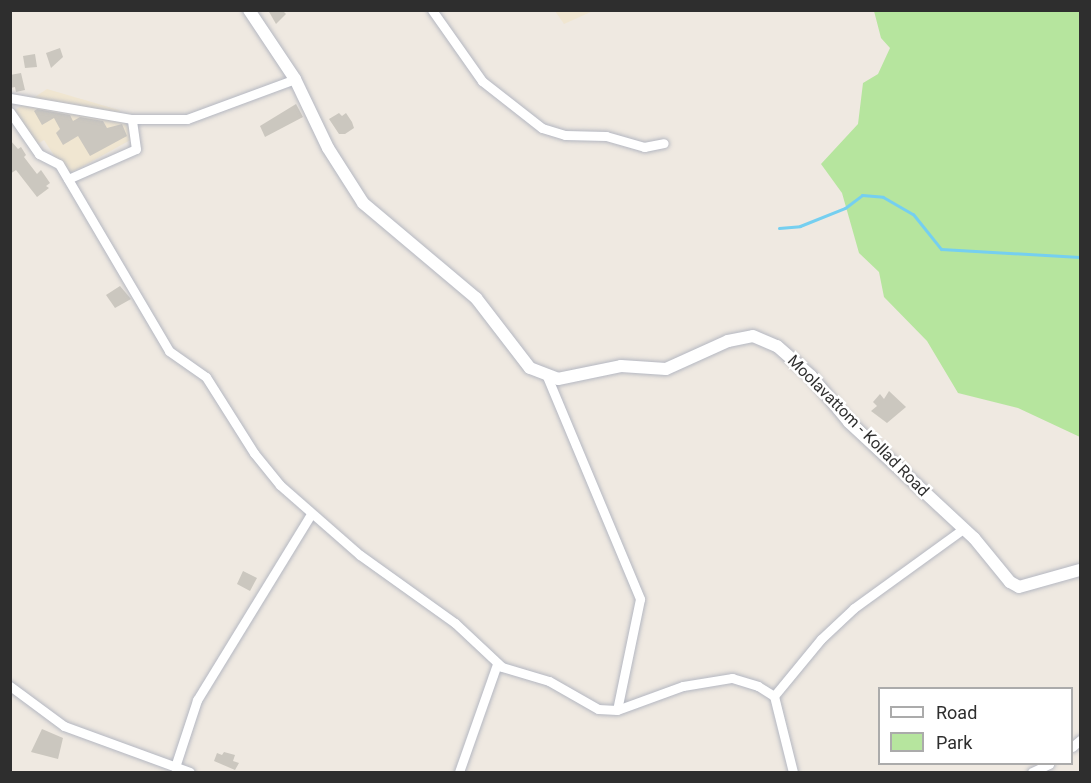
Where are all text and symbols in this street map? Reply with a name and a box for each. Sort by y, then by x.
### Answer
street label: Moolavattom - Kollad Road [783,351,933,501]
legend [878,687,1073,765]
text: Road [936,702,977,723]
text: Park [936,732,972,753]

